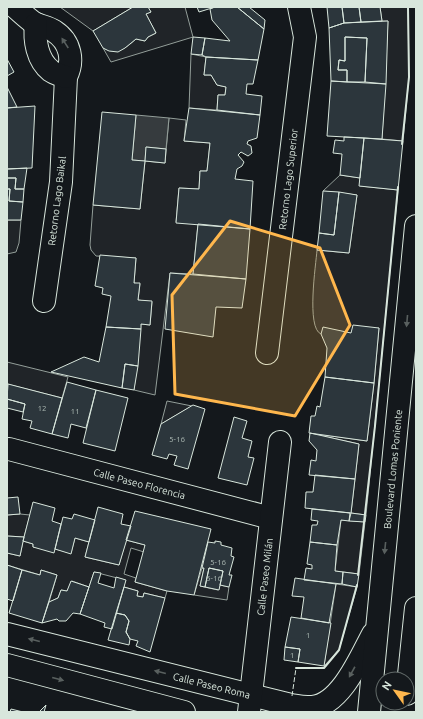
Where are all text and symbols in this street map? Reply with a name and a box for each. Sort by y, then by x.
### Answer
one-way arrow [61,38,69,49]
street label: Retorno Lago Superior [276,128,299,230]
street label: Retorno Lago Baikal [46,155,68,246]
one-way arrow [404,315,411,327]
house number: 12 [37,404,47,413]
house number: 11 [70,407,80,416]
street label: Boulevard Lomas Poniente [381,409,404,529]
house number: 5-16 [169,435,185,444]
street label: Calle Paseo Florencia [92,466,187,501]
street label: Calle Paseo Milán [255,537,274,616]
one-way arrow [382,542,388,554]
house number: 5-16 [210,558,226,567]
house number: 5-16 [206,574,222,583]
house number: 1 [306,631,310,640]
one-way arrow [28,637,40,643]
house number: 1 [290,651,294,660]
one-way arrow [348,666,355,678]
one-way arrow [154,669,166,675]
street label: Calle Paseo Roma [172,670,251,700]
north arrow [375,671,415,711]
one-way arrow [52,676,64,682]
text: N [379,679,394,692]

